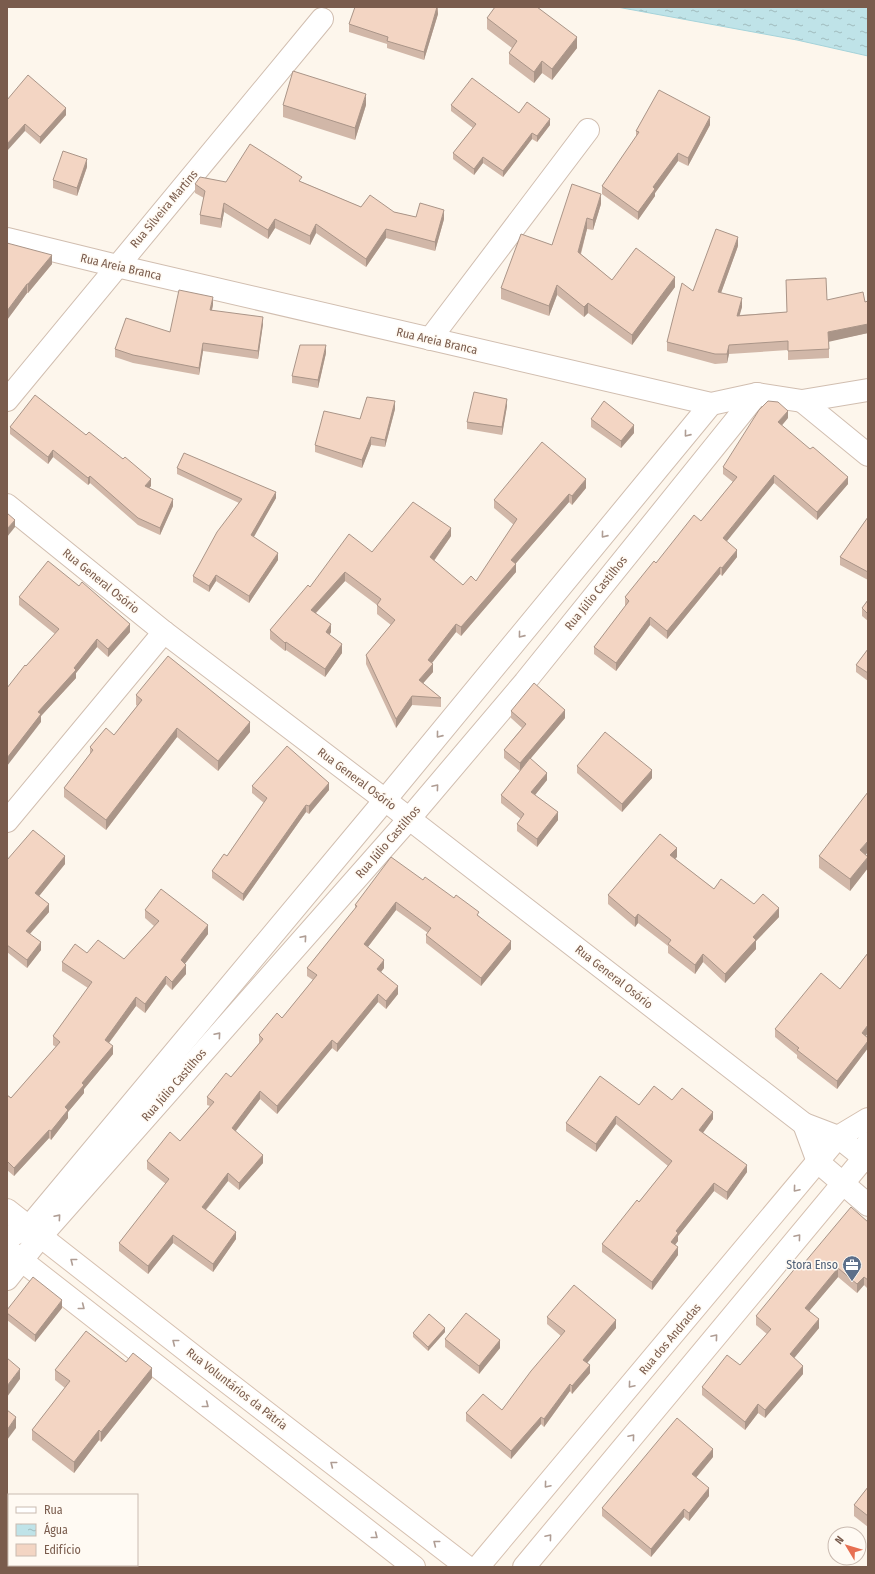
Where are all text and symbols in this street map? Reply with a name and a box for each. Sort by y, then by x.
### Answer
street label: Rua Silveira Martins [127,167,201,251]
street label: Rua Areia Branca [79,251,163,283]
street label: Rua Areia Branca [395,325,479,357]
one-way arrow [684,430,691,437]
one-way arrow [601,530,608,537]
street label: Rua General Osório [60,546,142,616]
street label: Rua Júlio Castilhos [562,553,630,633]
one-way arrow [519,630,526,637]
one-way arrow [436,731,443,738]
street label: Rua General Osório [315,745,399,813]
one-way arrow [431,784,438,792]
street label: Rua Júlio Castilhos [353,803,423,881]
one-way arrow [300,935,307,942]
street label: Rua General Osório [572,942,656,1012]
one-way arrow [214,1032,221,1040]
street label: Rua Júlio Castilhos [139,1046,209,1124]
one-way arrow [793,1184,800,1192]
one-way arrow [53,1214,60,1221]
one-way arrow [793,1234,800,1241]
office icon: Stora Enso [841,1254,863,1282]
place label: Stora Enso [786,1258,838,1272]
one-way arrow [70,1259,77,1266]
street label: Rua dos Andradas [636,1301,704,1377]
one-way arrow [77,1302,84,1309]
one-way arrow [710,1334,717,1341]
one-way arrow [173,1339,180,1346]
street label: Rua Voluntários da Pátria [184,1345,290,1433]
one-way arrow [628,1380,635,1388]
one-way arrow [202,1400,209,1407]
one-way arrow [627,1434,634,1441]
one-way arrow [331,1462,338,1469]
one-way arrow [545,1480,552,1487]
legend [8,1494,138,1566]
text: Rua [44,1503,63,1517]
text: Água [44,1522,68,1537]
north arrow [827,1526,867,1566]
one-way arrow [370,1532,377,1539]
one-way arrow [544,1534,551,1542]
text: N [832,1534,847,1547]
one-way arrow [434,1541,441,1548]
text: Edifício [44,1543,81,1557]

